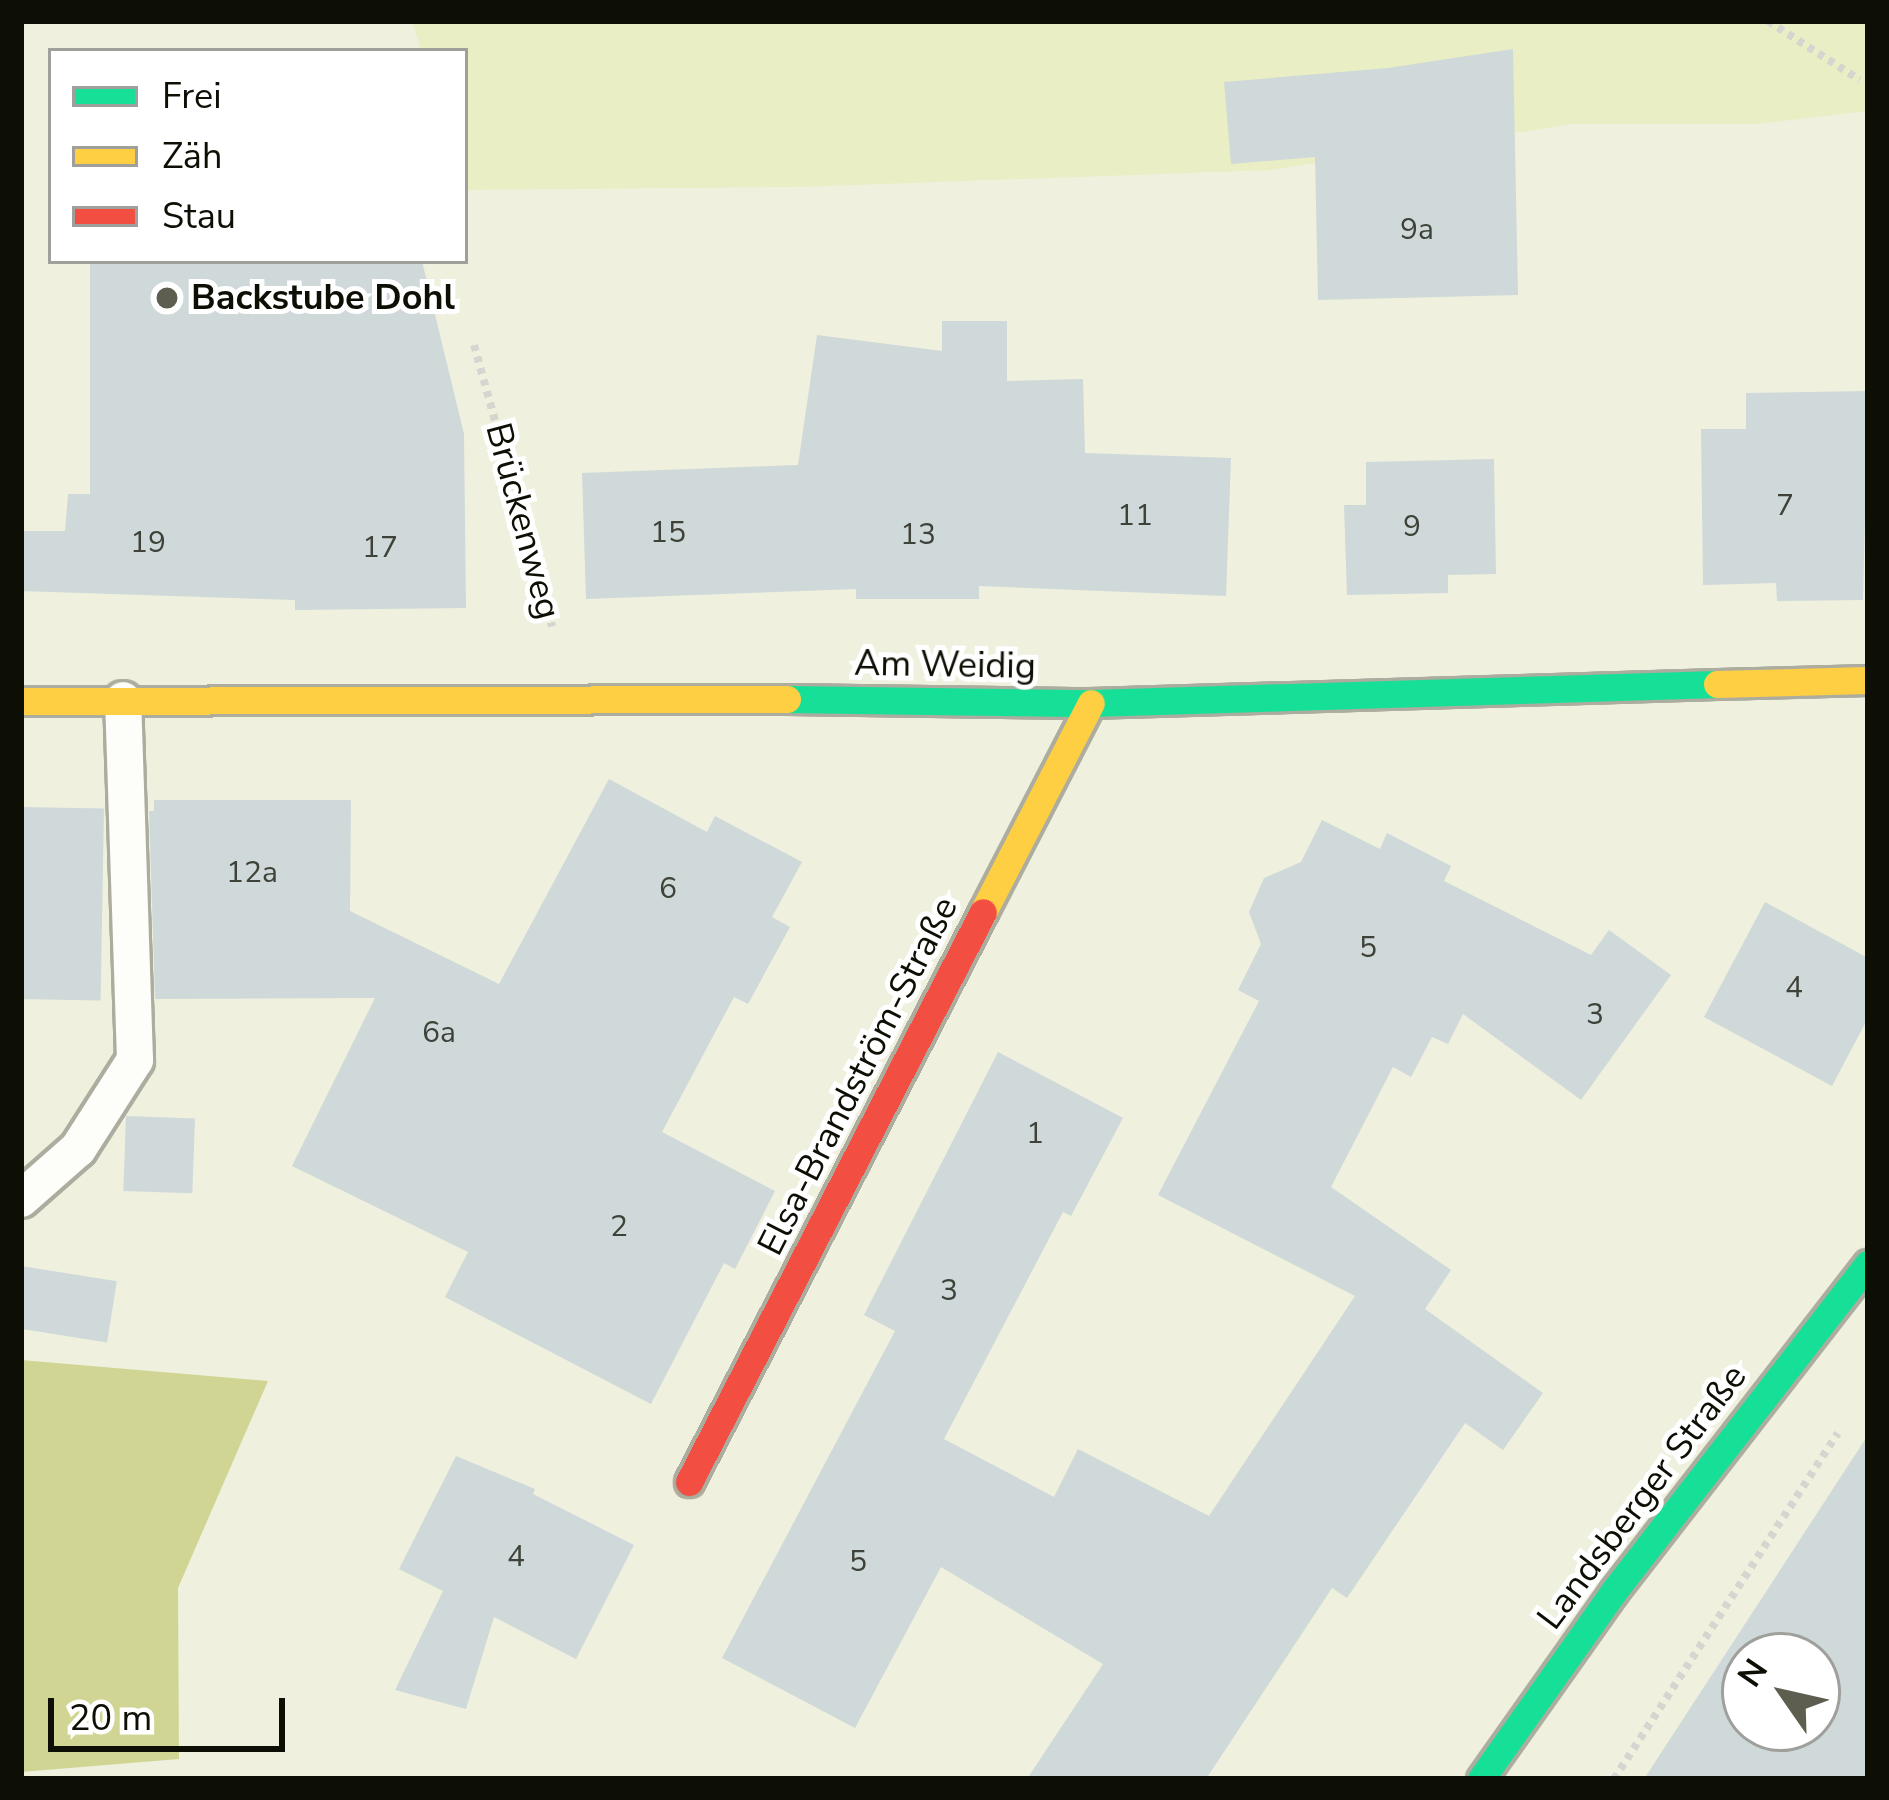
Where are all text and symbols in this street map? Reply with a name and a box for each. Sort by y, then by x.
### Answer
legend [48,48,468,264]
text: Frei [162,72,222,121]
text: Zäh [162,132,222,181]
text: Stau [162,192,236,241]
house number: 9a [1400,212,1434,248]
place label: Backstube Dohl [191,276,455,320]
marker: Backstube Dohl [154,285,180,311]
street label: Brückenweg [476,418,570,624]
house number: 7 [1776,488,1794,524]
house number: 11 [1117,498,1153,534]
house number: 9 [1403,509,1421,545]
house number: 15 [650,515,686,551]
house number: 13 [900,517,936,553]
house number: 19 [130,525,166,561]
house number: 17 [362,530,398,566]
street label: Am Weidig [854,642,1036,688]
house number: 12a [226,855,278,891]
house number: 6 [659,871,677,907]
street label: Elsa-Brandström-Straße [749,890,967,1262]
house number: 5 [1359,930,1377,966]
house number: 4 [1785,970,1803,1006]
house number: 3 [1586,997,1604,1033]
house number: 6a [422,1015,456,1051]
house number: 1 [1026,1116,1044,1152]
house number: 2 [610,1209,628,1245]
house number: 3 [940,1273,958,1309]
street label: Landsberger Straße [1528,1356,1756,1638]
house number: 4 [507,1539,525,1575]
house number: 5 [849,1544,867,1580]
north arrow [1721,1632,1841,1752]
text: N [1728,1650,1779,1696]
scale bar [54,1674,291,1748]
text: 20 m [69,1694,152,1743]

